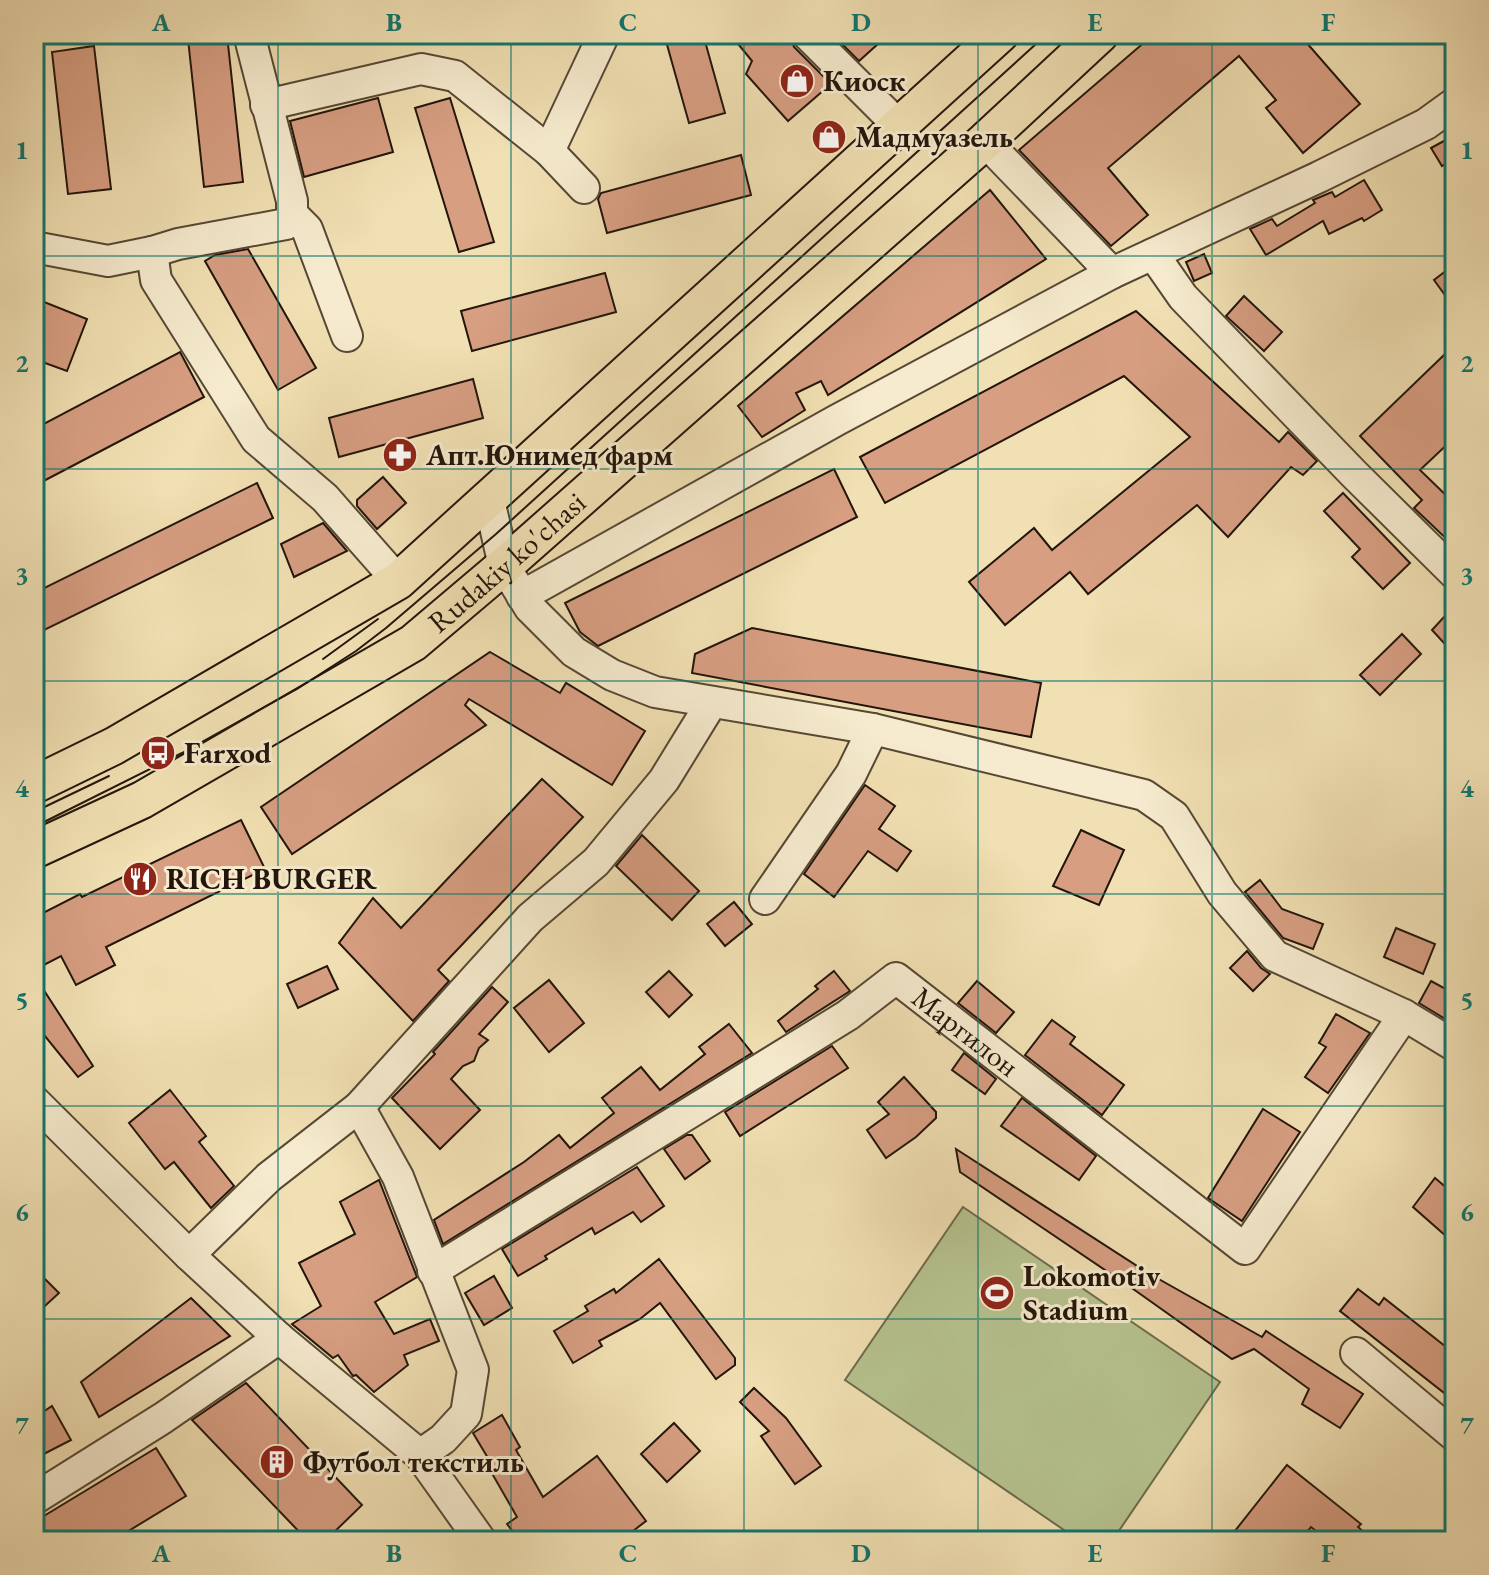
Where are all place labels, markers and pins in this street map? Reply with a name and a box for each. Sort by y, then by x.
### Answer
place label: Киоск [823,61,906,100]
shop icon: Киоск [778,62,816,100]
place label: Мадмуазель [855,117,1013,156]
shop icon: Мадмуазель [810,118,848,156]
place label: Апт.Юнимед фарм [425,435,673,474]
pharmacy icon: Апт.Юнимед фарм [381,436,419,474]
place label: Farxod [184,733,272,772]
bus stop icon: Farxod [139,734,177,772]
place label: RICH BURGER [166,859,377,898]
restaurant icon: RICH BURGER [121,860,159,898]
place label: Lokomotiv Stadium [1023,1256,1161,1329]
sports icon: Lokomotiv Stadium [978,1274,1016,1312]
place label: Футбол текстиль [303,1442,524,1481]
building icon: Футбол текстиль [258,1443,296,1481]

